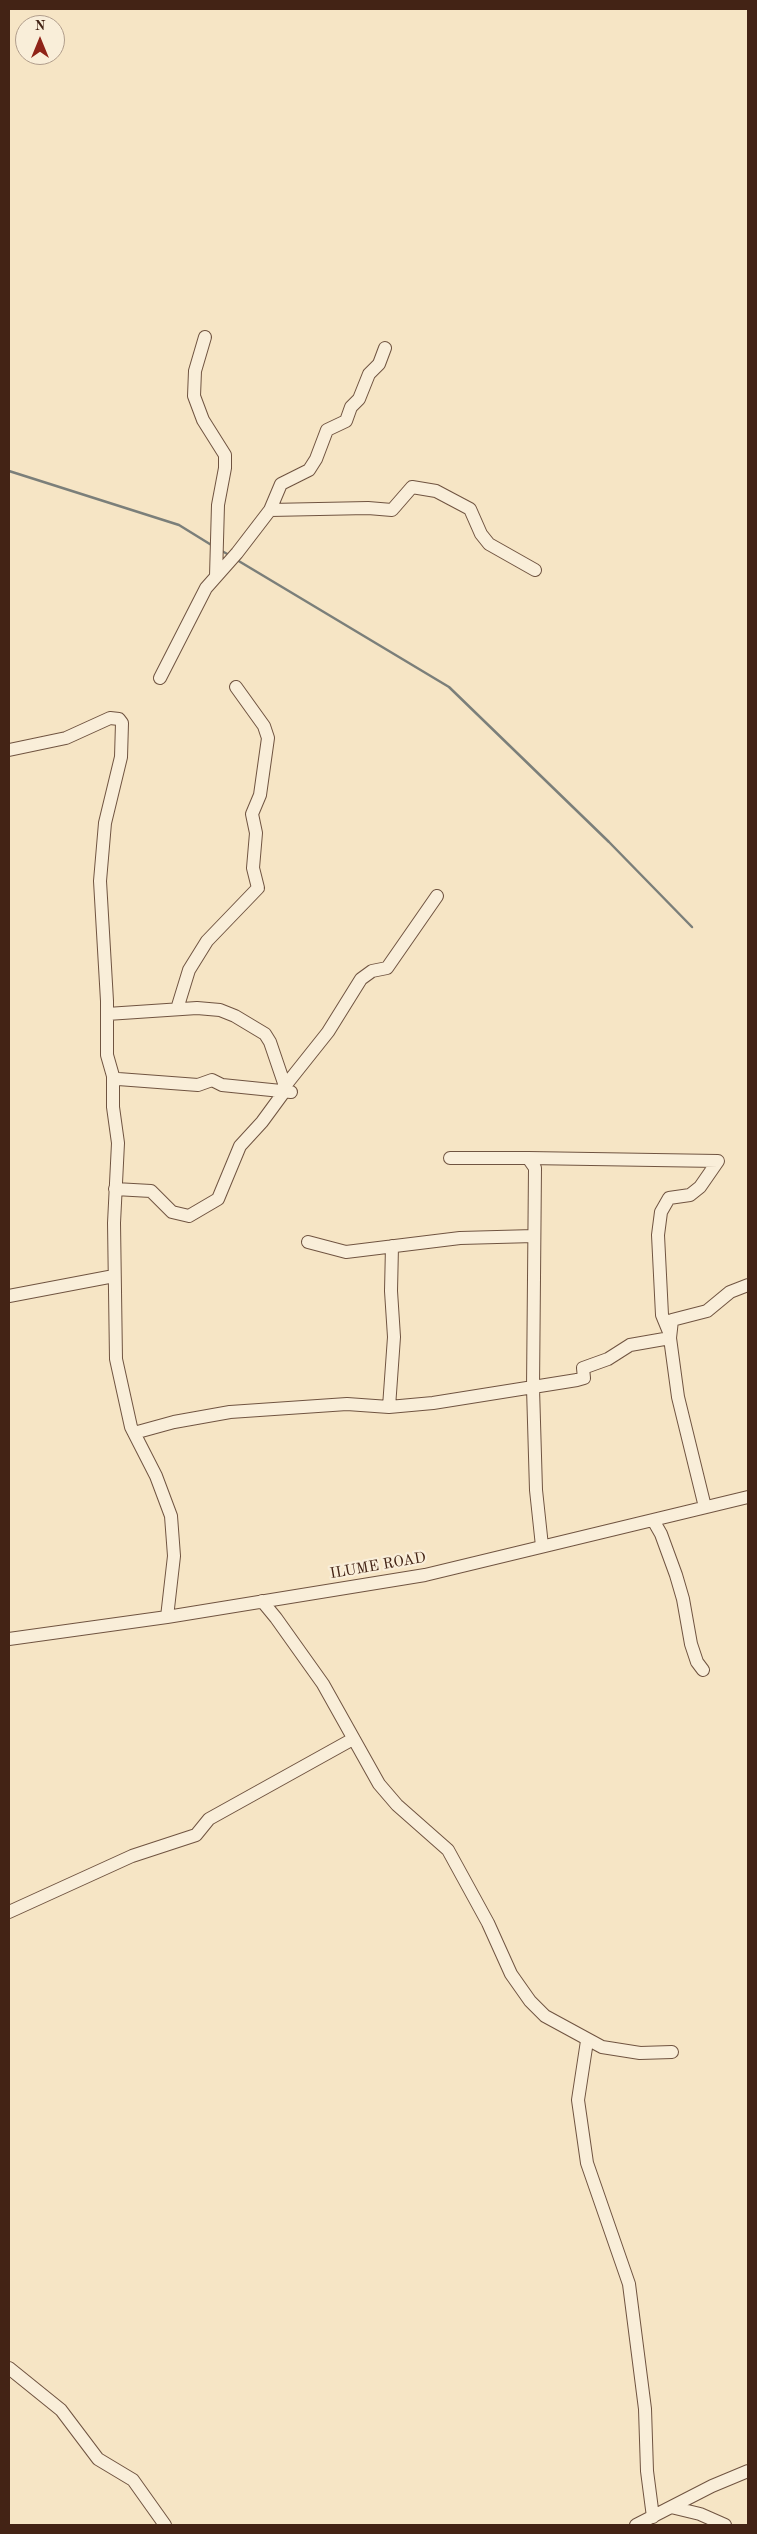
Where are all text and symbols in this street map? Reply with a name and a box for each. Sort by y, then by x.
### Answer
north arrow [15,15,65,65]
text: N [35,19,45,33]
street label: ILUME ROAD [328,1549,428,1583]

